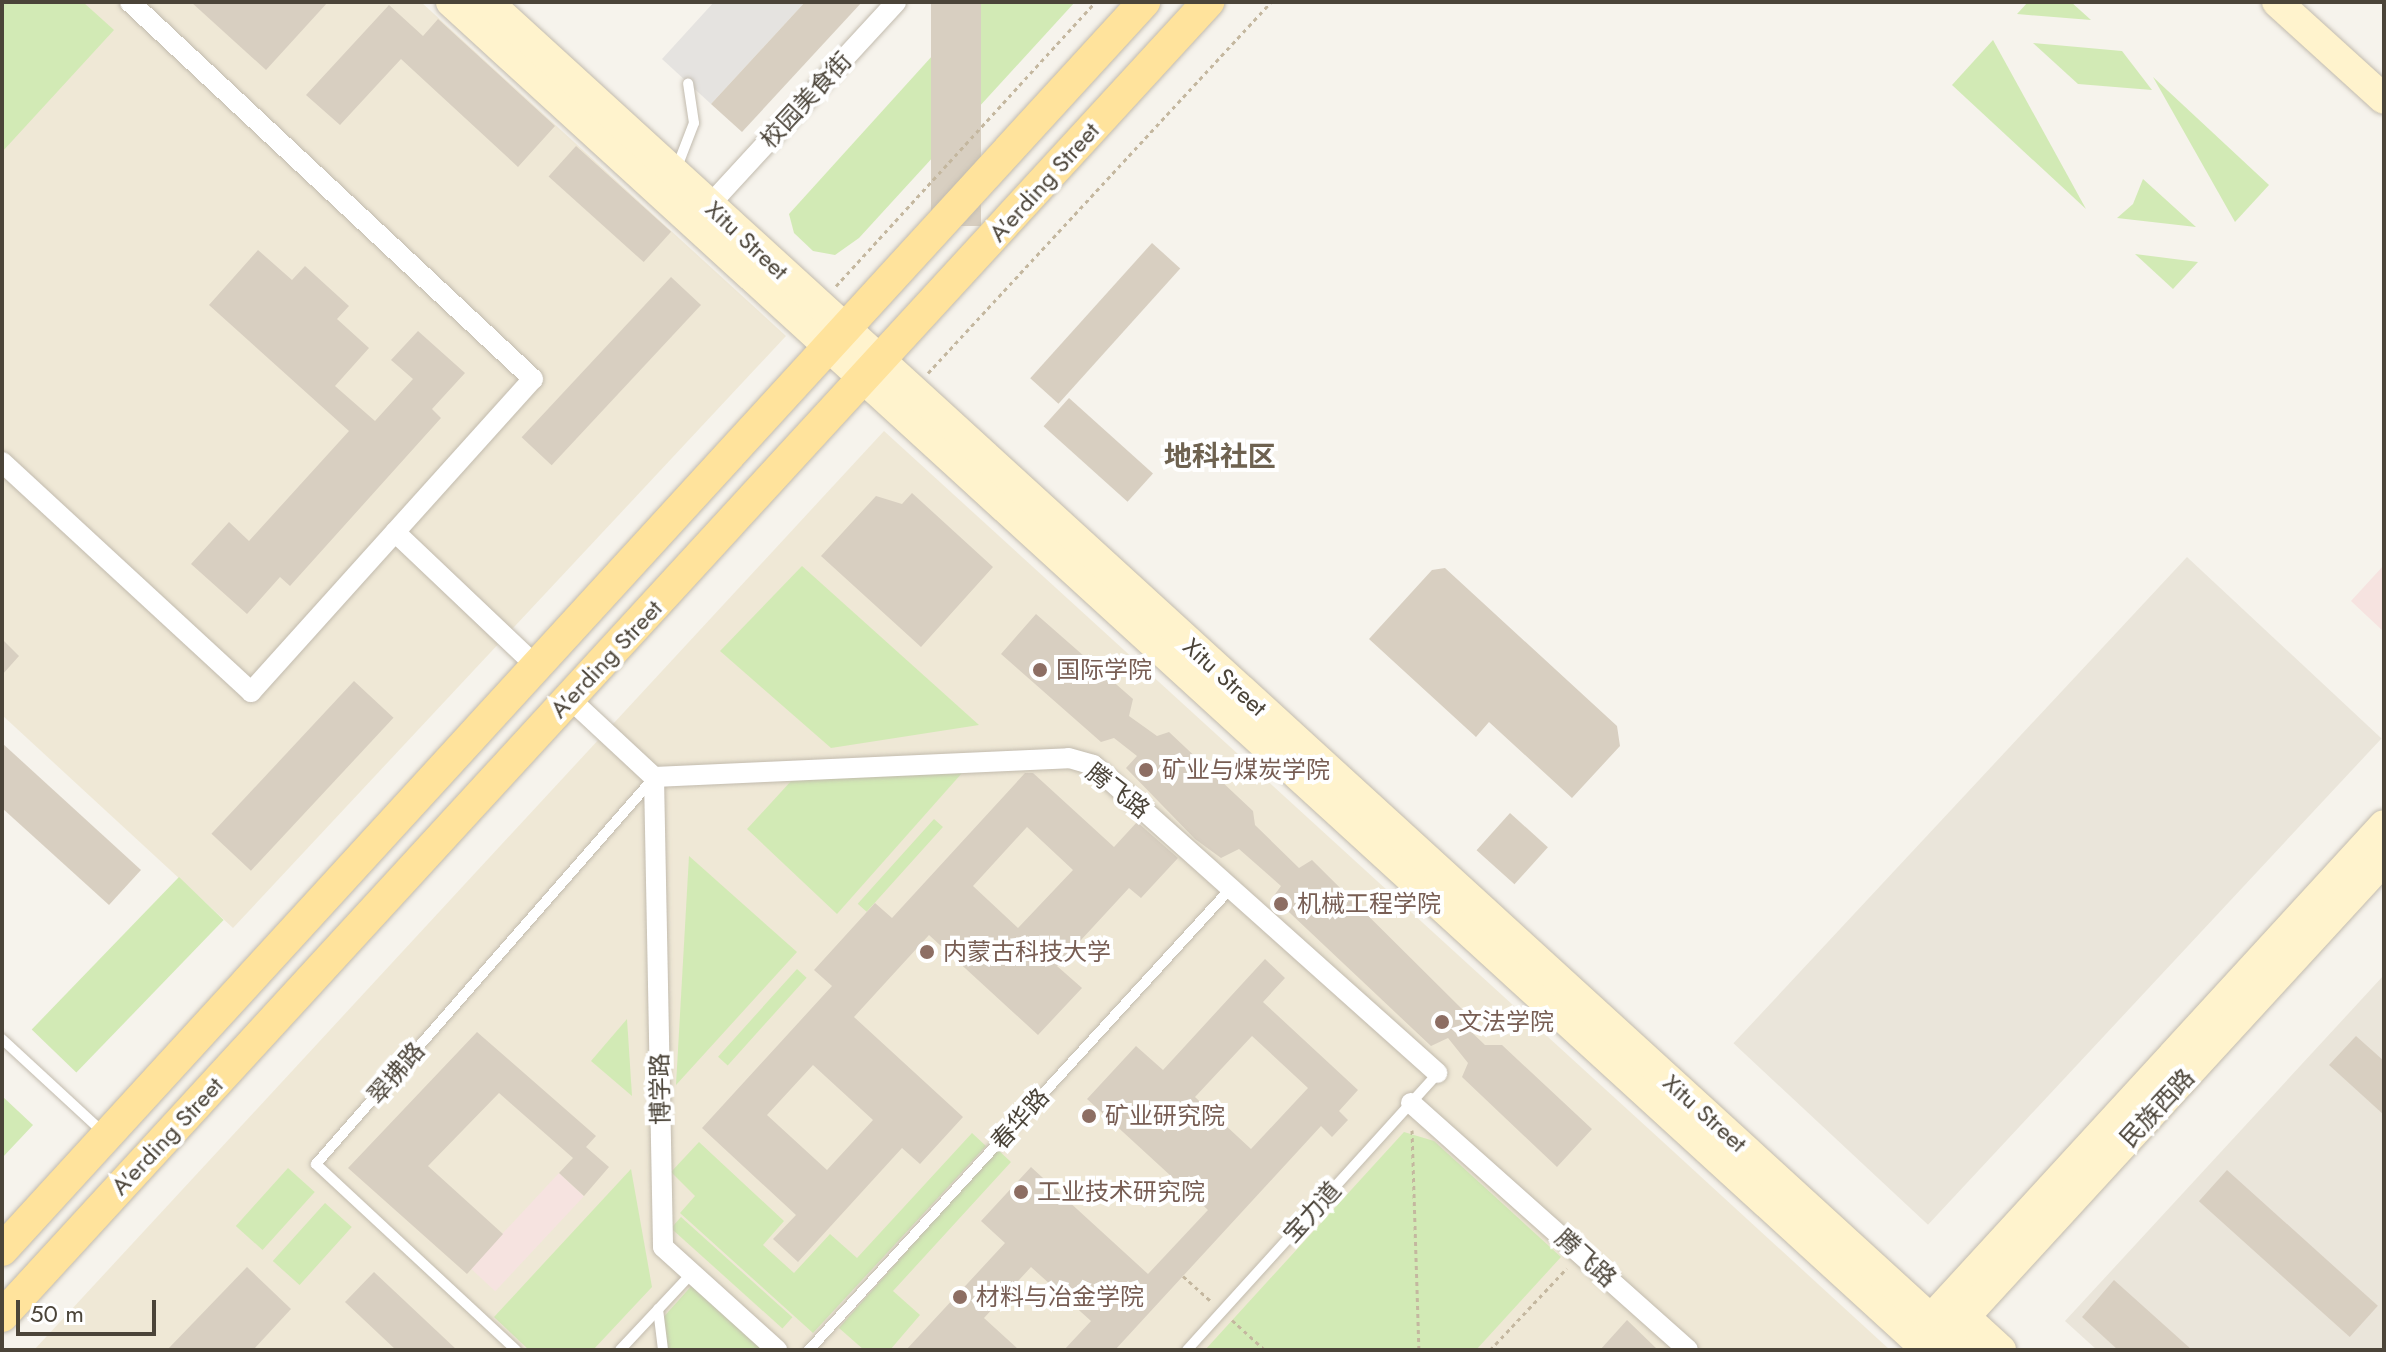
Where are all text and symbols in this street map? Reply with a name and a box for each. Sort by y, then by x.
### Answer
street label: 校园美食街 [755,46,857,154]
street label: A'erding Street [983,116,1105,248]
street label: Xitu Street [700,195,794,285]
district label: 地科社区 [1164,440,1276,474]
street label: A'erding Street [544,594,668,724]
street label: Xitu Street [1177,632,1273,722]
place label: 国际学院 [1056,656,1152,684]
marker: 国际学院 [1031,661,1049,679]
place label: 矿业与煤炭学院 [1162,756,1330,784]
street label: 腾飞路 [1081,757,1155,825]
marker: 矿业与煤炭学院 [1137,761,1155,779]
place label: 机械工程学院 [1297,890,1441,918]
marker: 机械工程学院 [1272,895,1290,913]
place label: 内蒙古科技大学 [943,938,1111,966]
marker: 内蒙古科技大学 [918,943,936,961]
place label: 文法学院 [1458,1008,1554,1036]
marker: 文法学院 [1433,1013,1451,1031]
street label: 翠拂路 [362,1036,430,1110]
street label: 博学路 [645,1053,675,1125]
street label: 民族西路 [2114,1063,2200,1153]
street label: Xitu Street [1657,1068,1753,1158]
street label: A'erding Street [105,1071,229,1201]
street label: 春华路 [985,1083,1055,1155]
place label: 矿业研究院 [1105,1102,1225,1130]
marker: 矿业研究院 [1080,1107,1098,1125]
street label: 宝力道 [1277,1176,1347,1248]
place label: 工业技术研究院 [1037,1178,1205,1206]
marker: 工业技术研究院 [1012,1183,1030,1201]
street label: 腾飞路 [1550,1223,1622,1293]
place label: 材料与冶金学院 [976,1283,1144,1311]
scale bar [20,1284,160,1334]
marker: 材料与冶金学院 [951,1288,969,1306]
text: 50 m [30,1296,84,1331]

